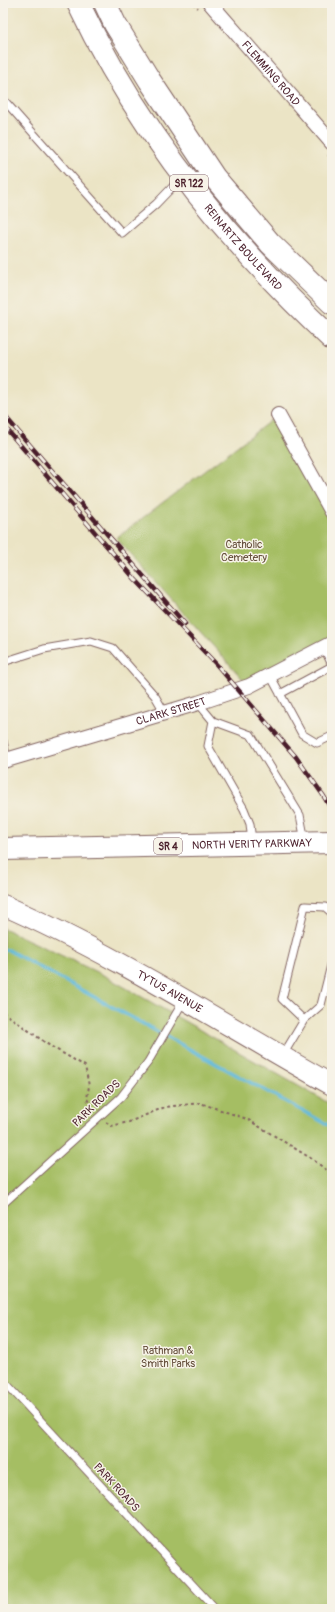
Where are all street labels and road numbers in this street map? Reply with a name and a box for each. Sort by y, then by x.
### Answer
street label: FLEMMING ROAD [239,38,303,109]
road number: SR 122 [170,175,208,191]
street label: REINARTZ BOULEVARD [201,202,285,293]
street label: CLARK STREET [134,695,207,728]
street label: NORTH VERITY PARKWAY [192,836,313,852]
road number: SR 4 [154,838,182,854]
street label: TYTUS AVENUE [135,968,205,1016]
street label: PARK ROADS [70,1077,123,1129]
street label: PARK ROADS [91,1461,142,1514]

